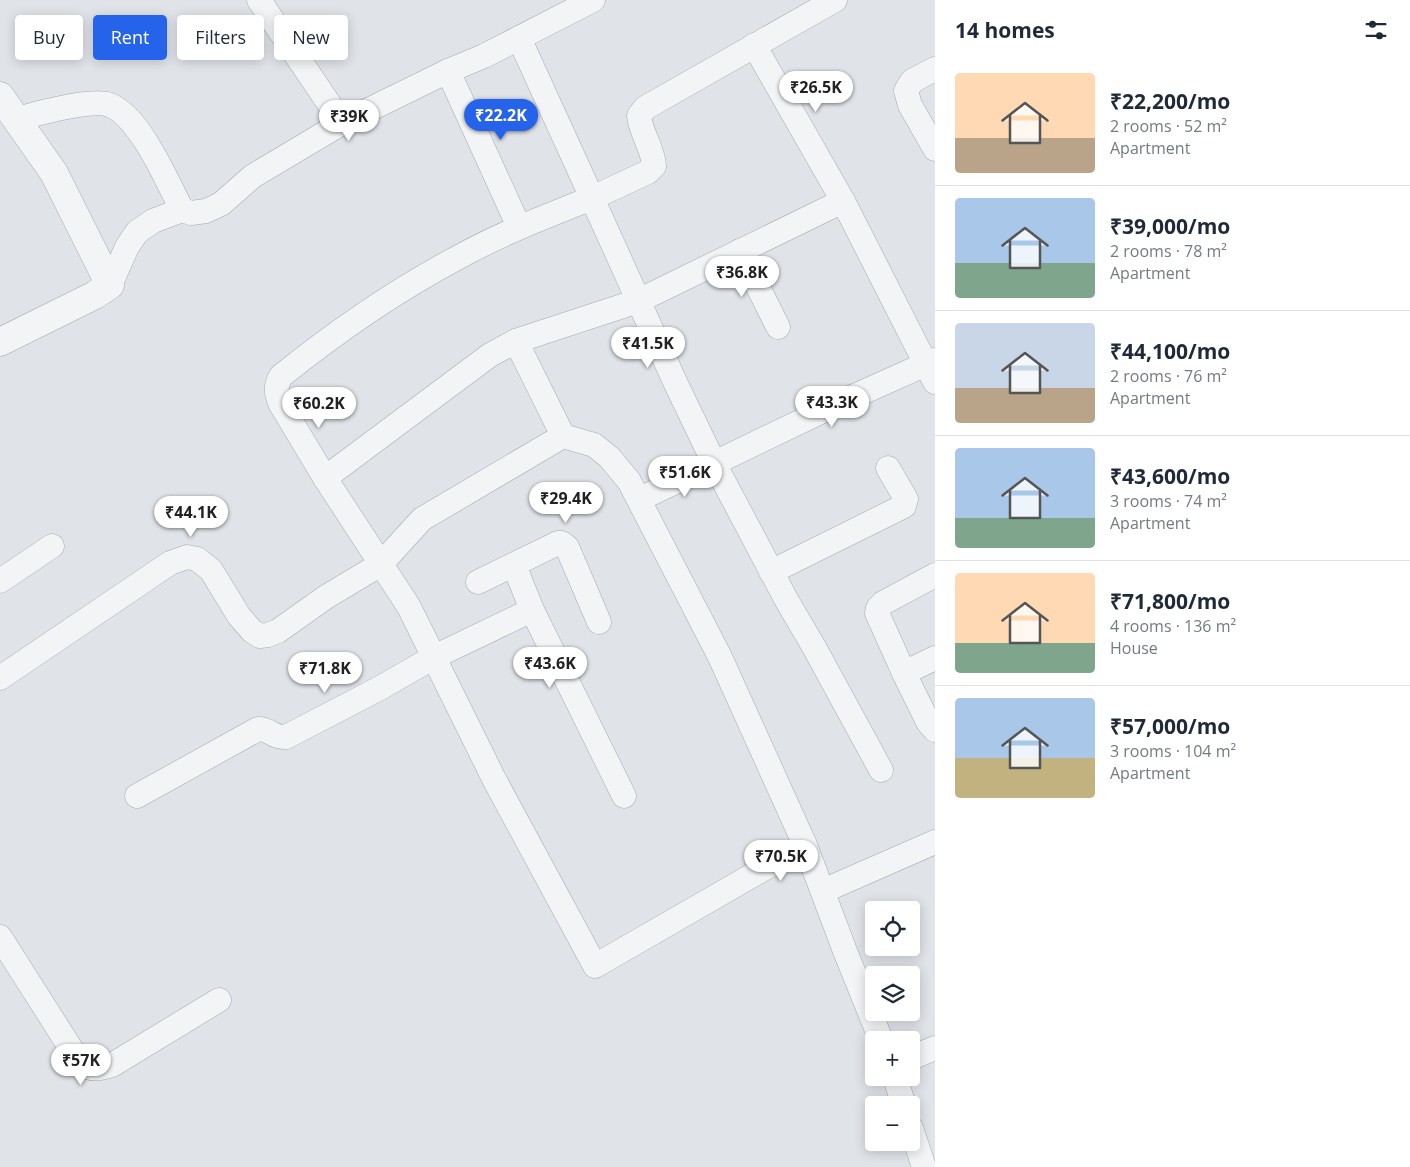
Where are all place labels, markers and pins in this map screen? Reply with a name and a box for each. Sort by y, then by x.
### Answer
pin: ₹26.5K [775,70,857,113]
pin: ₹22.2K [460,98,542,141]
pin: ₹39K [319,100,379,142]
pin: ₹36.8K [701,256,783,298]
pin: ₹41.5K [607,326,689,369]
pin: ₹60.2K [278,386,360,429]
pin: ₹43.3K [791,386,873,428]
pin: ₹51.6K [644,456,726,498]
pin: ₹29.4K [525,482,607,524]
pin: ₹44.1K [150,496,232,538]
pin: ₹43.6K [509,646,591,689]
pin: ₹71.8K [284,652,366,694]
pin: ₹70.5K [740,840,822,882]
pin: ₹57K [51,1044,111,1086]

